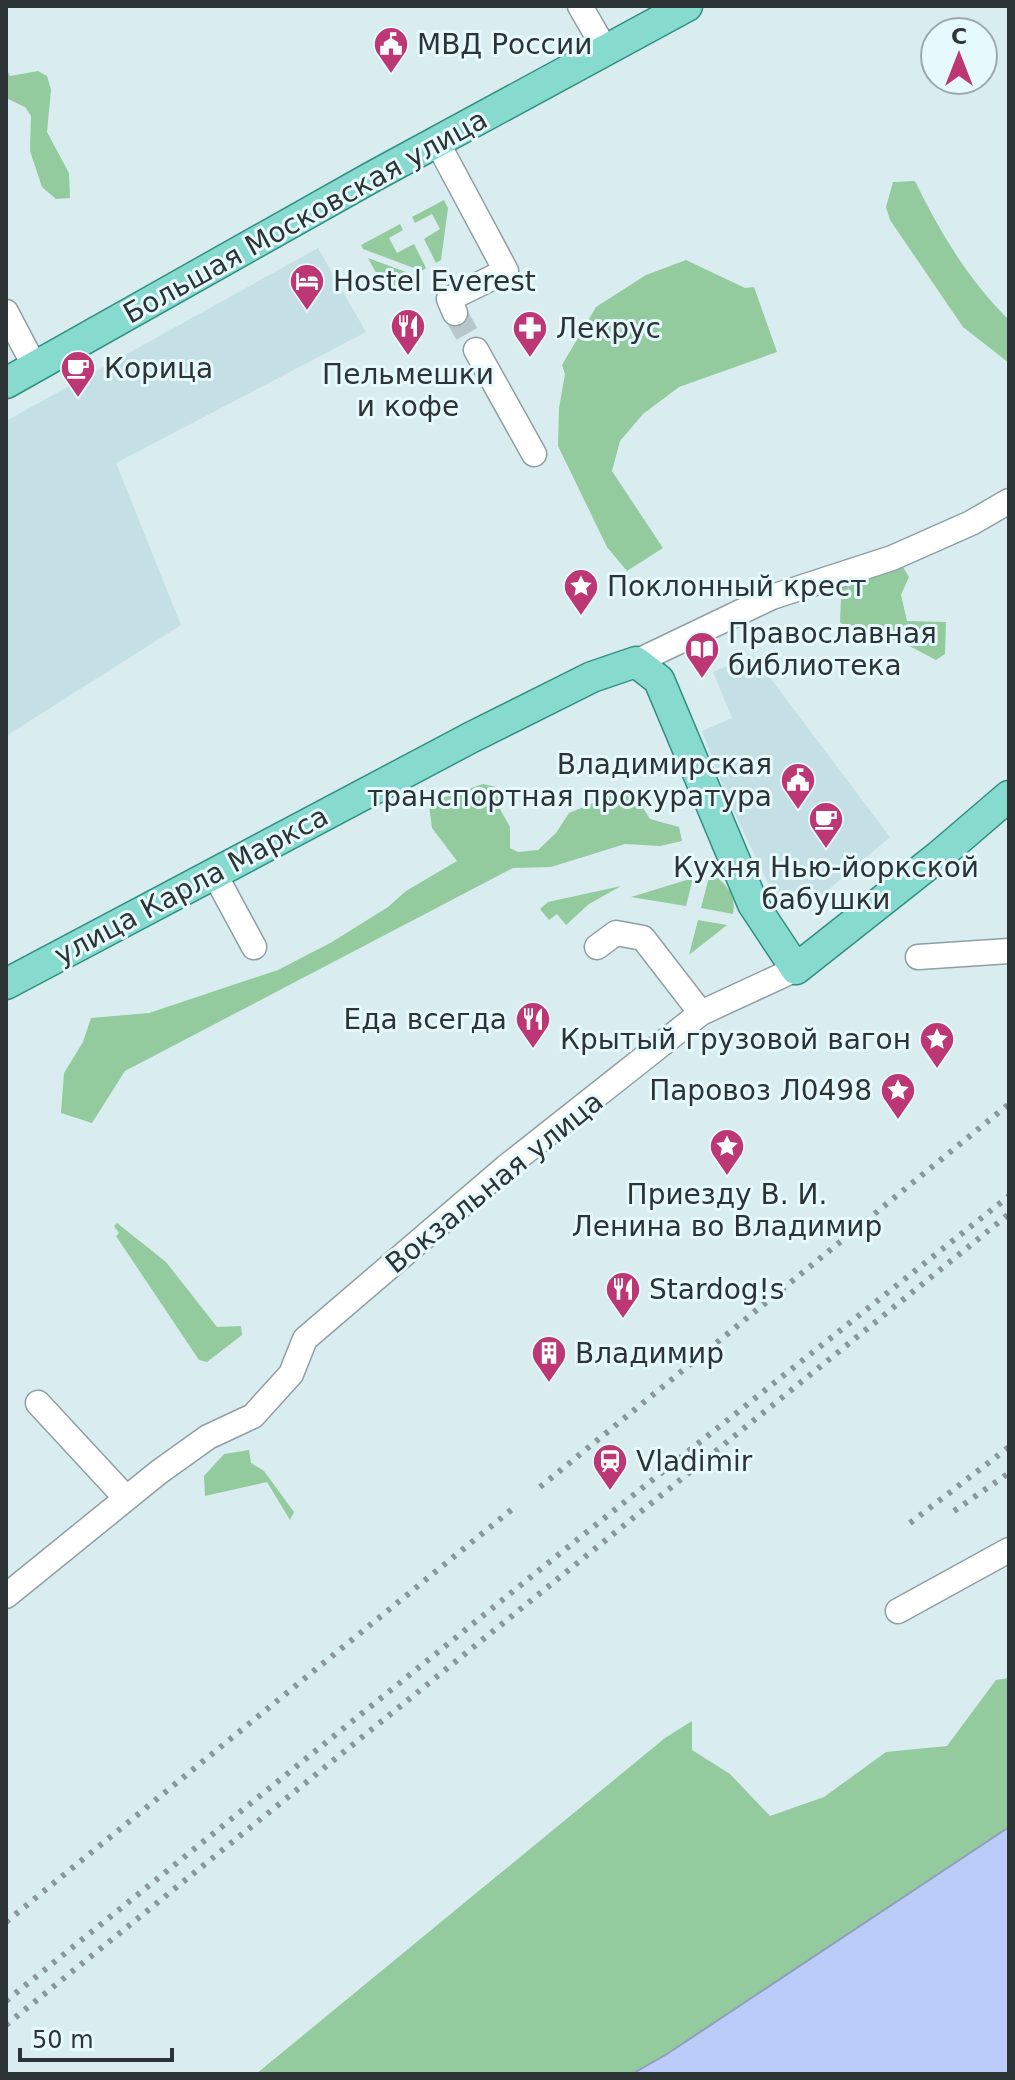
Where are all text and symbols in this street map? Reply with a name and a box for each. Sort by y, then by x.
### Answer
north arrow [919,16,999,96]
text: С [951,24,967,49]
public building icon: МВД России [372,25,410,75]
place label: МВД России [417,28,592,61]
street label: Большая Московская улица [118,102,493,330]
hotel icon: Hostel Everest [288,262,326,312]
place label: Hostel Everest [333,265,536,298]
restaurant icon: Пельмешки и кофе [389,307,427,357]
pharmacy icon: Лекрус [511,309,549,359]
place label: Лекрус [556,312,661,345]
cafe icon: Корица [59,349,97,399]
place label: Корица [104,352,213,385]
place label: Пельмешки и кофе [322,358,494,423]
place icon: Поклонный крест [562,567,600,617]
place label: Поклонный крест [607,570,867,603]
place label: Православная библиотека [728,617,937,682]
library icon: Православная библиотека [683,630,721,680]
place label: Владимирская транспортная прокуратура [367,748,772,813]
public building icon: Владимирская транспортная прокуратура [779,761,817,811]
street label: улица Карла Маркса [49,799,334,972]
cafe icon: Кухня Нью-йоркской бабушки [807,800,845,850]
place label: Кухня Нью-йоркской бабушки [673,851,979,916]
restaurant icon: Еда всегда [514,1000,552,1050]
place label: Еда всегда [344,1003,507,1036]
place icon: Крытый грузовой вагон [918,1020,956,1070]
place label: Крытый грузовой вагон [560,1023,911,1056]
place icon: Паровоз Л0498 [879,1071,917,1121]
place label: Паровоз Л0498 [649,1074,872,1107]
street label: Вокзальная улица [379,1085,610,1280]
place icon: Приезду В. И. Ленина во Владимир [708,1127,746,1177]
place label: Приезду В. И. Ленина во Владимир [572,1178,882,1243]
restaurant icon: Stardog!s [604,1270,642,1320]
place label: Stardog!s [649,1273,784,1306]
building icon: Владимир [530,1334,568,1384]
place label: Владимир [575,1337,724,1370]
station icon: Vladimir [591,1442,629,1492]
place label: Vladimir [636,1445,753,1478]
scale bar [20,2012,172,2062]
text: 50 m [32,2026,94,2054]

